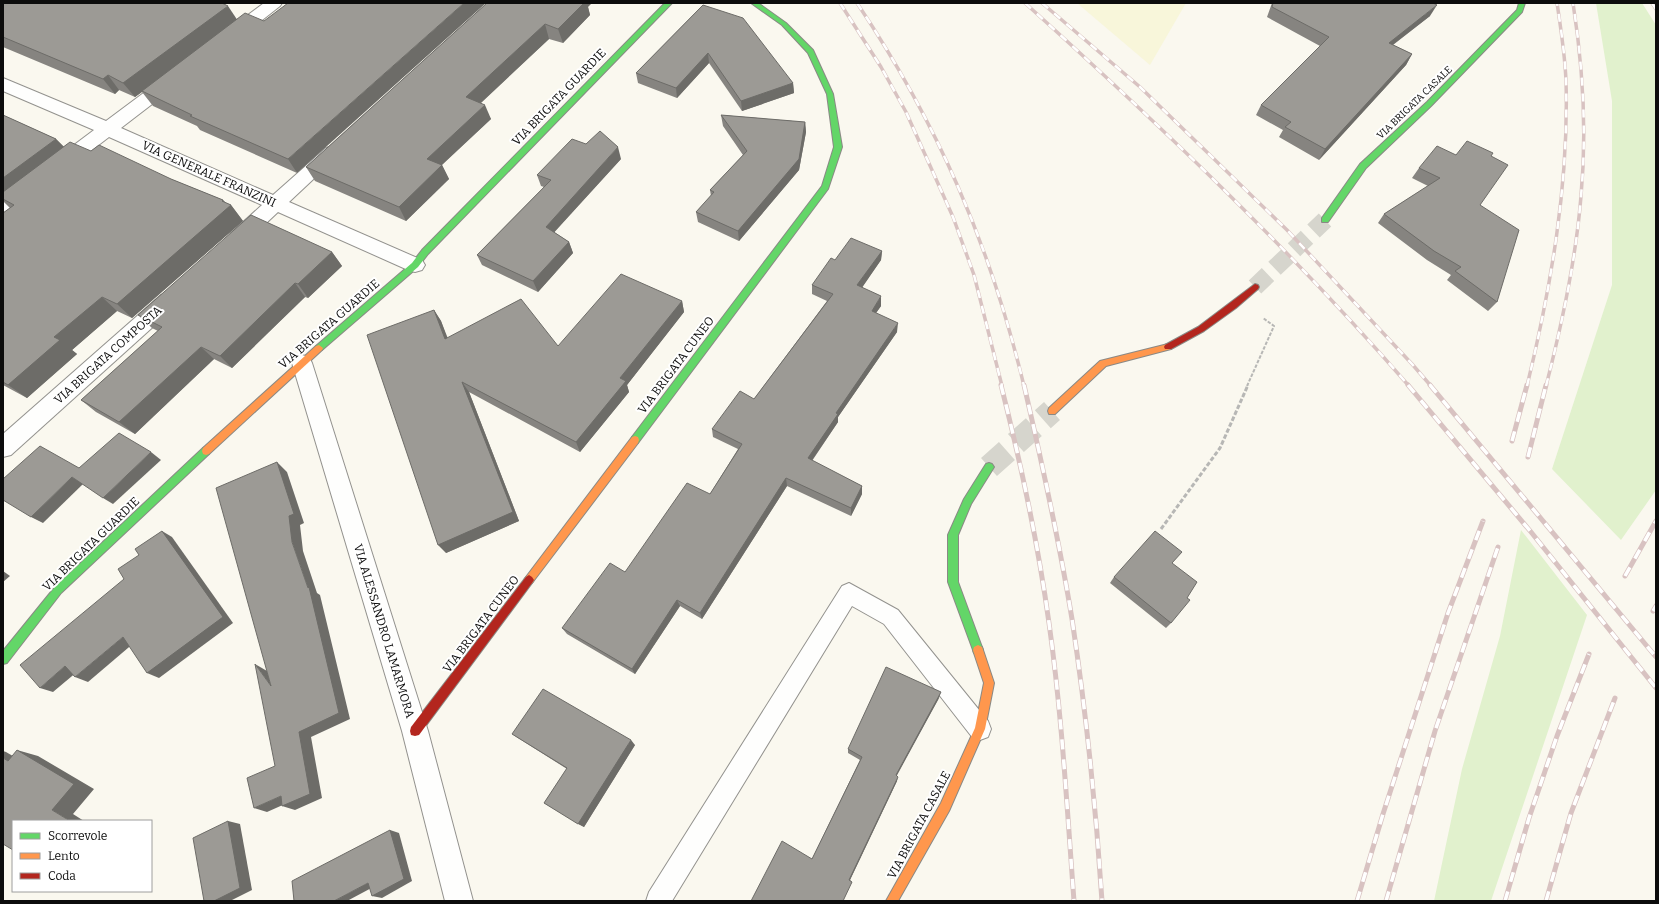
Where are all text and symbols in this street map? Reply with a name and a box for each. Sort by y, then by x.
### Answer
street label: VIA BRIGATA GUARDIE [509,46,609,148]
street label: VIA BRIGATA CASALE [1375,64,1455,142]
street label: VIA GENERALE FRANZINI [140,138,278,210]
street label: VIA BRIGATA GUARDIE [276,276,382,372]
street label: VIA BRIGATA COMPOSTA [51,303,165,407]
street label: VIA BRIGATA CUNEO [635,314,717,416]
street label: VIA BRIGATA GUARDIE [40,494,142,594]
street label: VIA ALESSANDRO LAMARMORA [351,542,417,720]
street label: VIA BRIGATA CUNEO [440,573,522,675]
street label: VIA BRIGATA CASALE [885,769,953,881]
legend [12,820,152,892]
text: Scorrevole [48,829,107,843]
text: Lento [48,849,80,863]
text: Coda [48,869,76,883]

